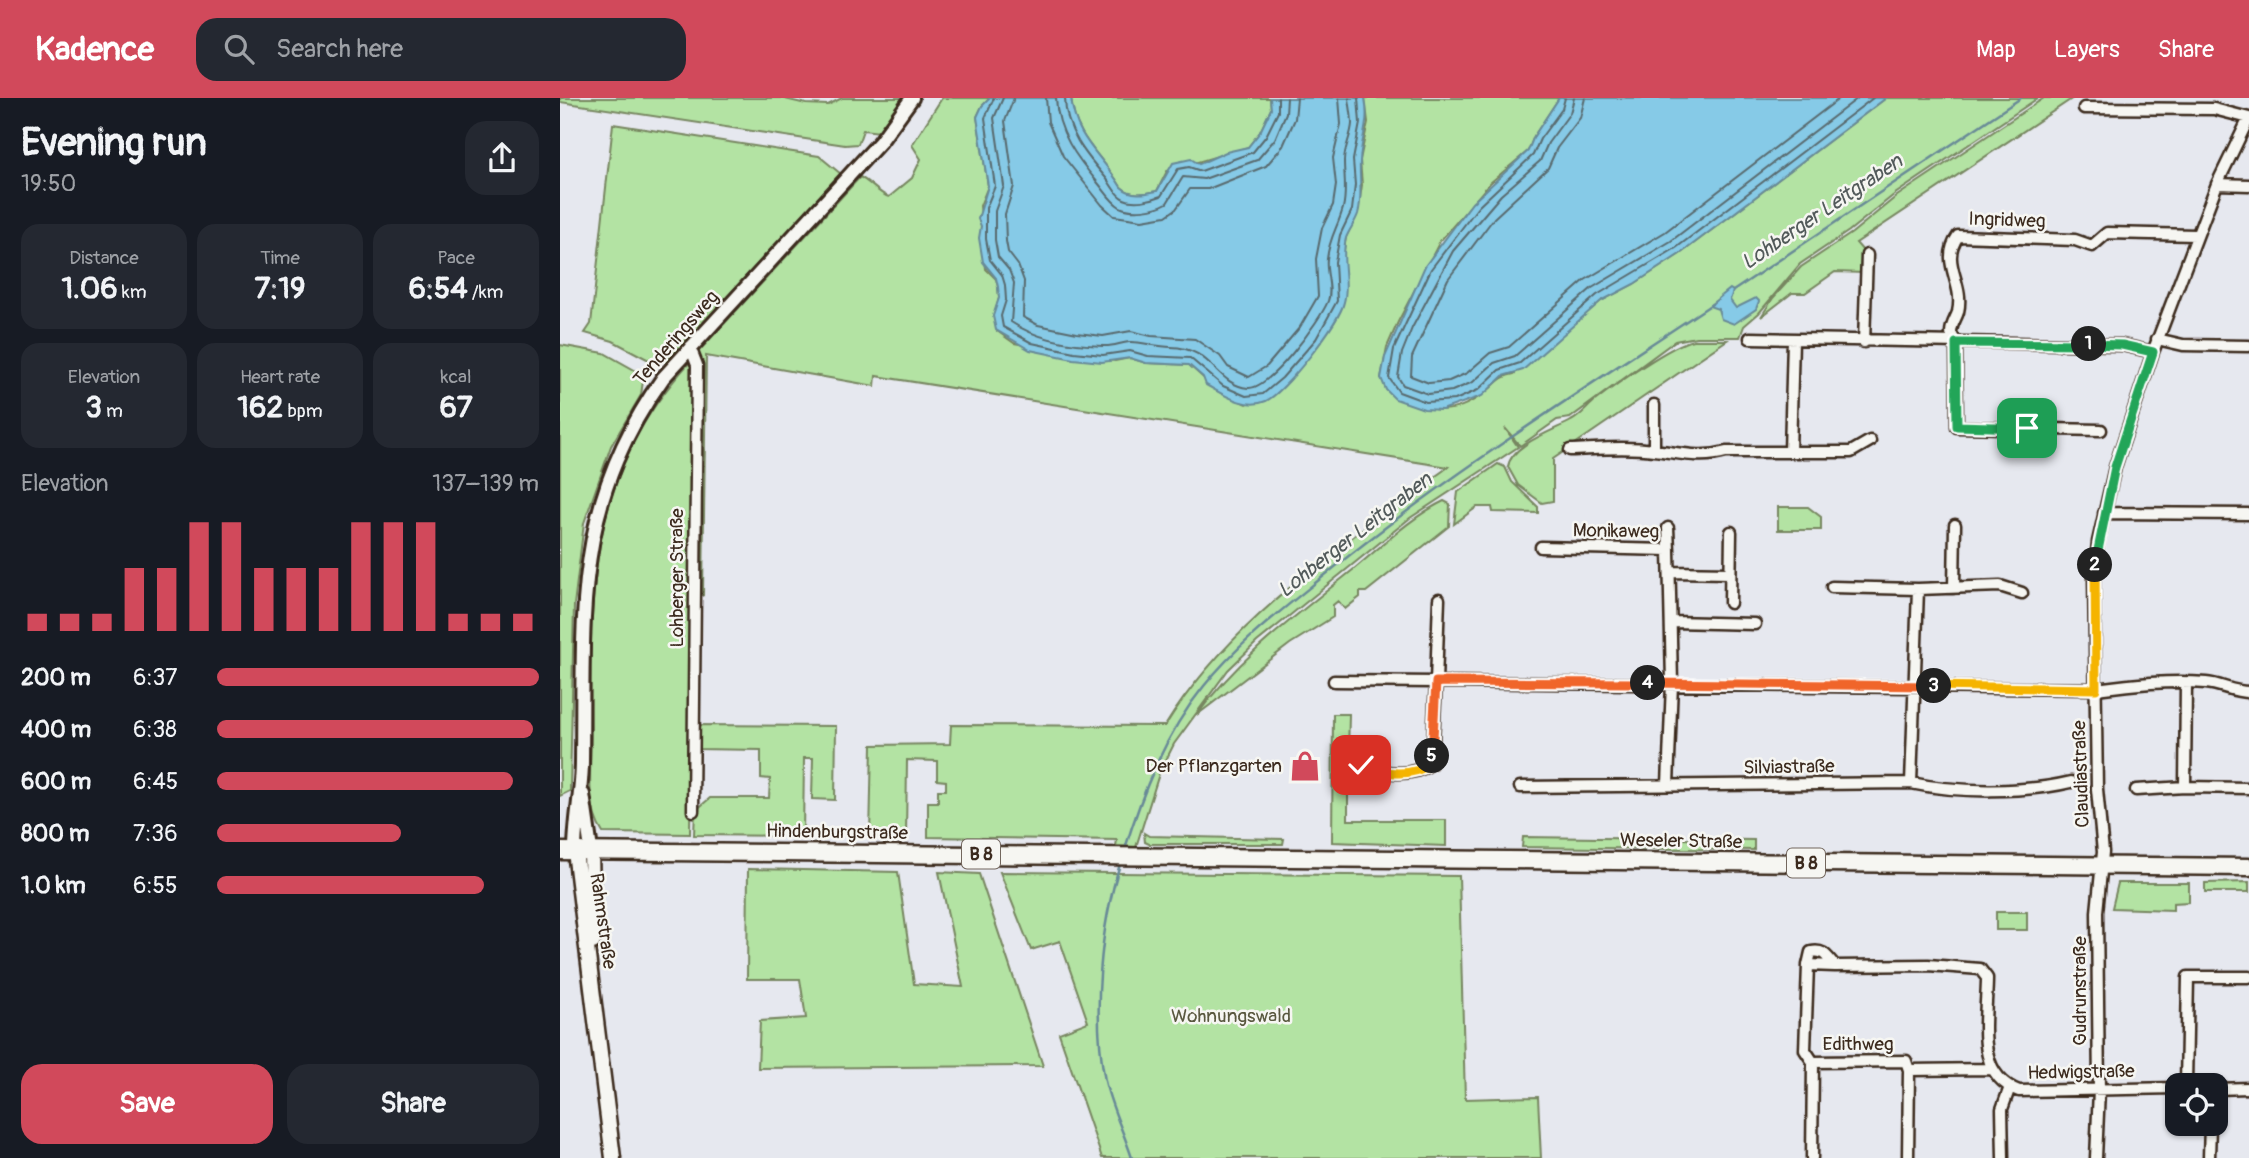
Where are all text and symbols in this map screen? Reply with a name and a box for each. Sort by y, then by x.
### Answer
search box [196,18,686,81]
text: Kadence [35,29,154,70]
icon: search [220,30,258,68]
text: Search here [276,33,403,65]
text: Map [1976,35,2016,64]
text: Layers [2054,35,2120,64]
text: Share [2158,35,2214,64]
text: Evening run [21,119,207,167]
button: share [465,121,539,195]
water label: Lohberger Leitgraben [1736,147,1909,276]
text: 19:50 [21,169,76,198]
street label: Ingridweg [1968,207,2046,233]
text: Distance [69,246,139,270]
text: Time [260,246,300,270]
text: Pace [437,246,475,270]
text: 1.06 [61,270,118,307]
text: 7:19 [254,270,306,307]
text: 6:54 [409,270,468,307]
text: km [118,280,147,304]
text: /km [468,280,503,304]
street label: Tenderingsweg [628,285,724,391]
pin: 1 [2072,327,2106,362]
text: 1 [2085,331,2092,355]
text: Elevation [68,365,140,389]
text: Heart rate [240,365,320,389]
text: kcal [441,365,471,389]
text: 3 [85,389,102,426]
text: 162 [237,389,283,426]
text: 67 [439,389,473,426]
pin [1997,398,2057,458]
text: m [102,399,123,423]
text: bpm [283,399,323,423]
icon: arrive [2008,409,2046,447]
water label: Lohberger Leitgraben [1272,466,1438,604]
text: Elevation [21,469,109,498]
text: 137–139 m [432,469,539,498]
street label: Lohberger Straße [665,508,689,648]
street label: Monikaweg [1573,518,1659,544]
pin: 2 [2078,547,2112,582]
text: 2 [2089,552,2100,576]
text: 200 m [21,663,91,692]
text: 6:37 [133,663,178,692]
pin: 4 [1630,666,1666,700]
pin: 3 [1916,668,1952,704]
text: 4 [1642,670,1653,694]
text: 3 [1928,673,1939,697]
text: 400 m [21,715,91,744]
text: 6:38 [133,715,177,744]
street label: Claudiastraße [2067,719,2095,828]
pin [1331,735,1391,795]
pin: 5 [1414,738,1450,774]
text: 5 [1426,743,1437,767]
icon: check [1342,746,1380,784]
shop icon: Der Pflanzgarten [1288,749,1322,783]
place label: Der Pflanzgarten [1146,754,1282,778]
street label: Silviastraße [1743,754,1835,780]
text: 600 m [21,767,91,796]
text: 6:45 [133,767,178,796]
text: 800 m [21,819,89,848]
text: 7:36 [133,819,178,848]
street label: Hindenburgstraße [766,819,909,845]
street label: Weseler Straße [1620,828,1743,854]
road number: B 8 [962,840,1000,868]
road number: B 8 [1787,848,1825,878]
text: 1.0 km [21,871,86,900]
text: 6:55 [133,871,177,900]
street label: Rahmstraße [584,871,622,971]
street label: Gudrunstraße [2068,936,2092,1046]
park label: Wohnungswald [1171,1004,1291,1028]
street label: Edithweg [1823,1032,1893,1056]
street label: Hedwigstraße [2027,1059,2135,1085]
button: Save [21,1064,273,1144]
button: Share [287,1064,539,1144]
map controls [2165,1073,2228,1136]
button: locate [2165,1073,2228,1136]

